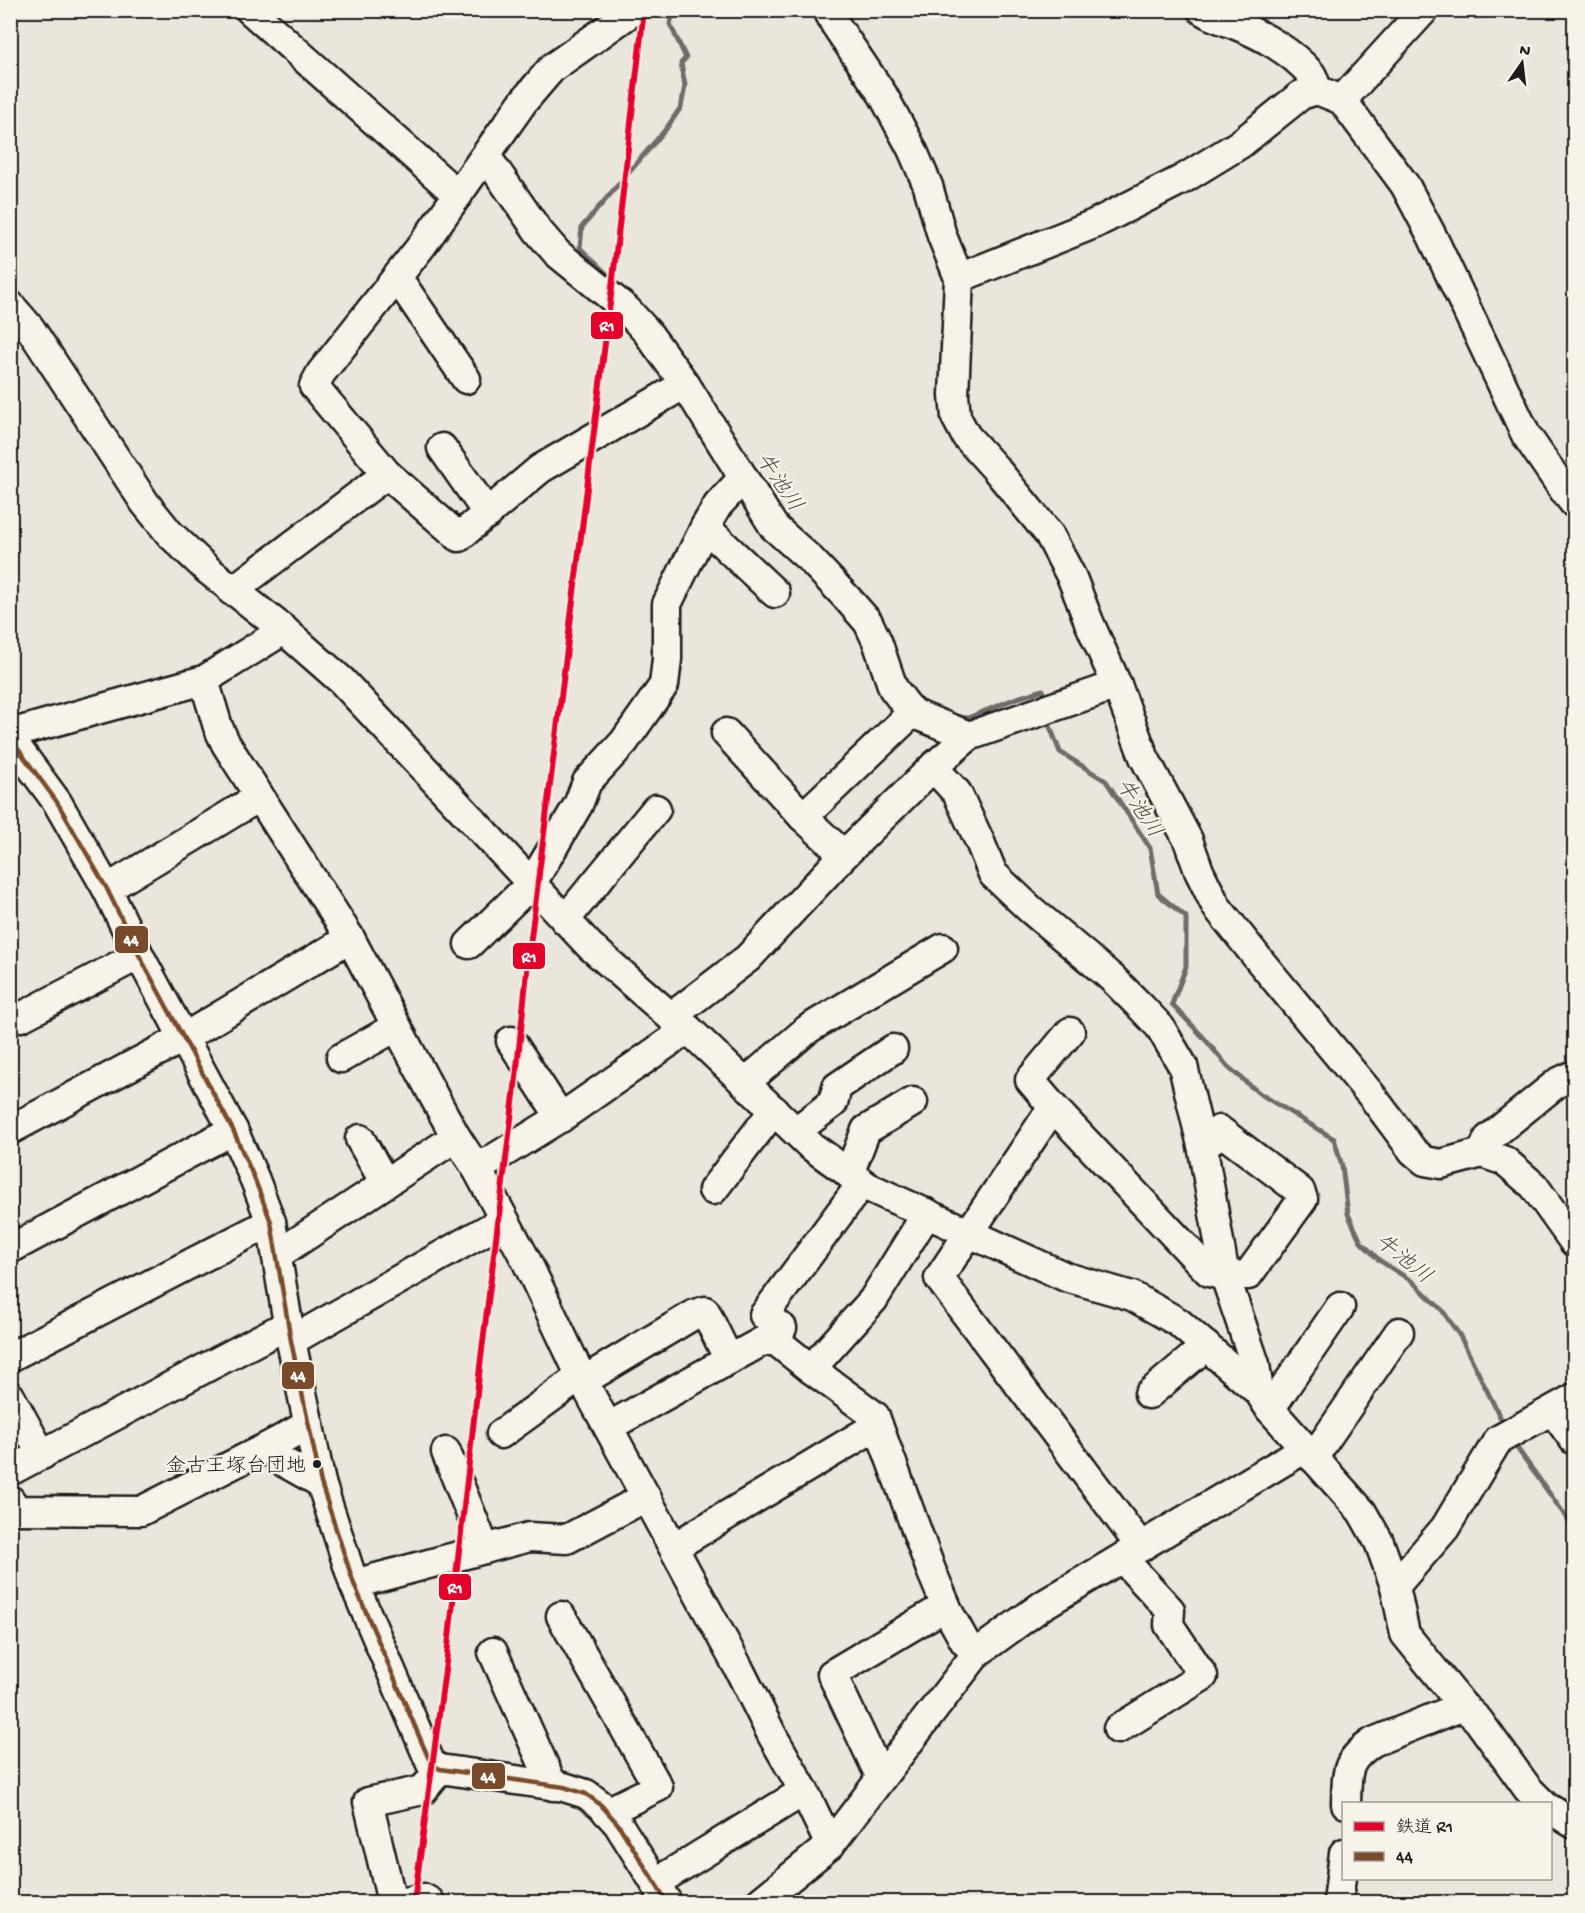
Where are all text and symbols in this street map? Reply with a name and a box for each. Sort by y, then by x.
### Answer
north arrow [1492,33,1552,93]
text: N [1517,41,1533,62]
line badge: R1 [590,311,624,340]
text: R1 [599,319,614,338]
water label: 牛池川 [748,448,808,518]
water label: 牛池川 [1109,774,1167,844]
line badge: 44 [114,925,149,954]
text: 44 [122,933,139,952]
line badge: R1 [512,942,546,970]
text: R1 [521,950,536,969]
water label: 牛池川 [1369,1228,1437,1291]
line badge: 44 [281,1361,315,1390]
text: 44 [289,1369,306,1388]
place label: 金古王塚台団地 [166,1454,306,1479]
marker: 金古王塚台団地 [311,1458,323,1470]
line badge: R1 [438,1573,472,1601]
text: R1 [447,1581,462,1600]
line badge: 44 [471,1762,506,1790]
text: 44 [479,1770,496,1789]
legend [1342,1802,1552,1880]
text: 鉄道 R1 [1396,1817,1453,1839]
text: 44 [1396,1848,1414,1869]

